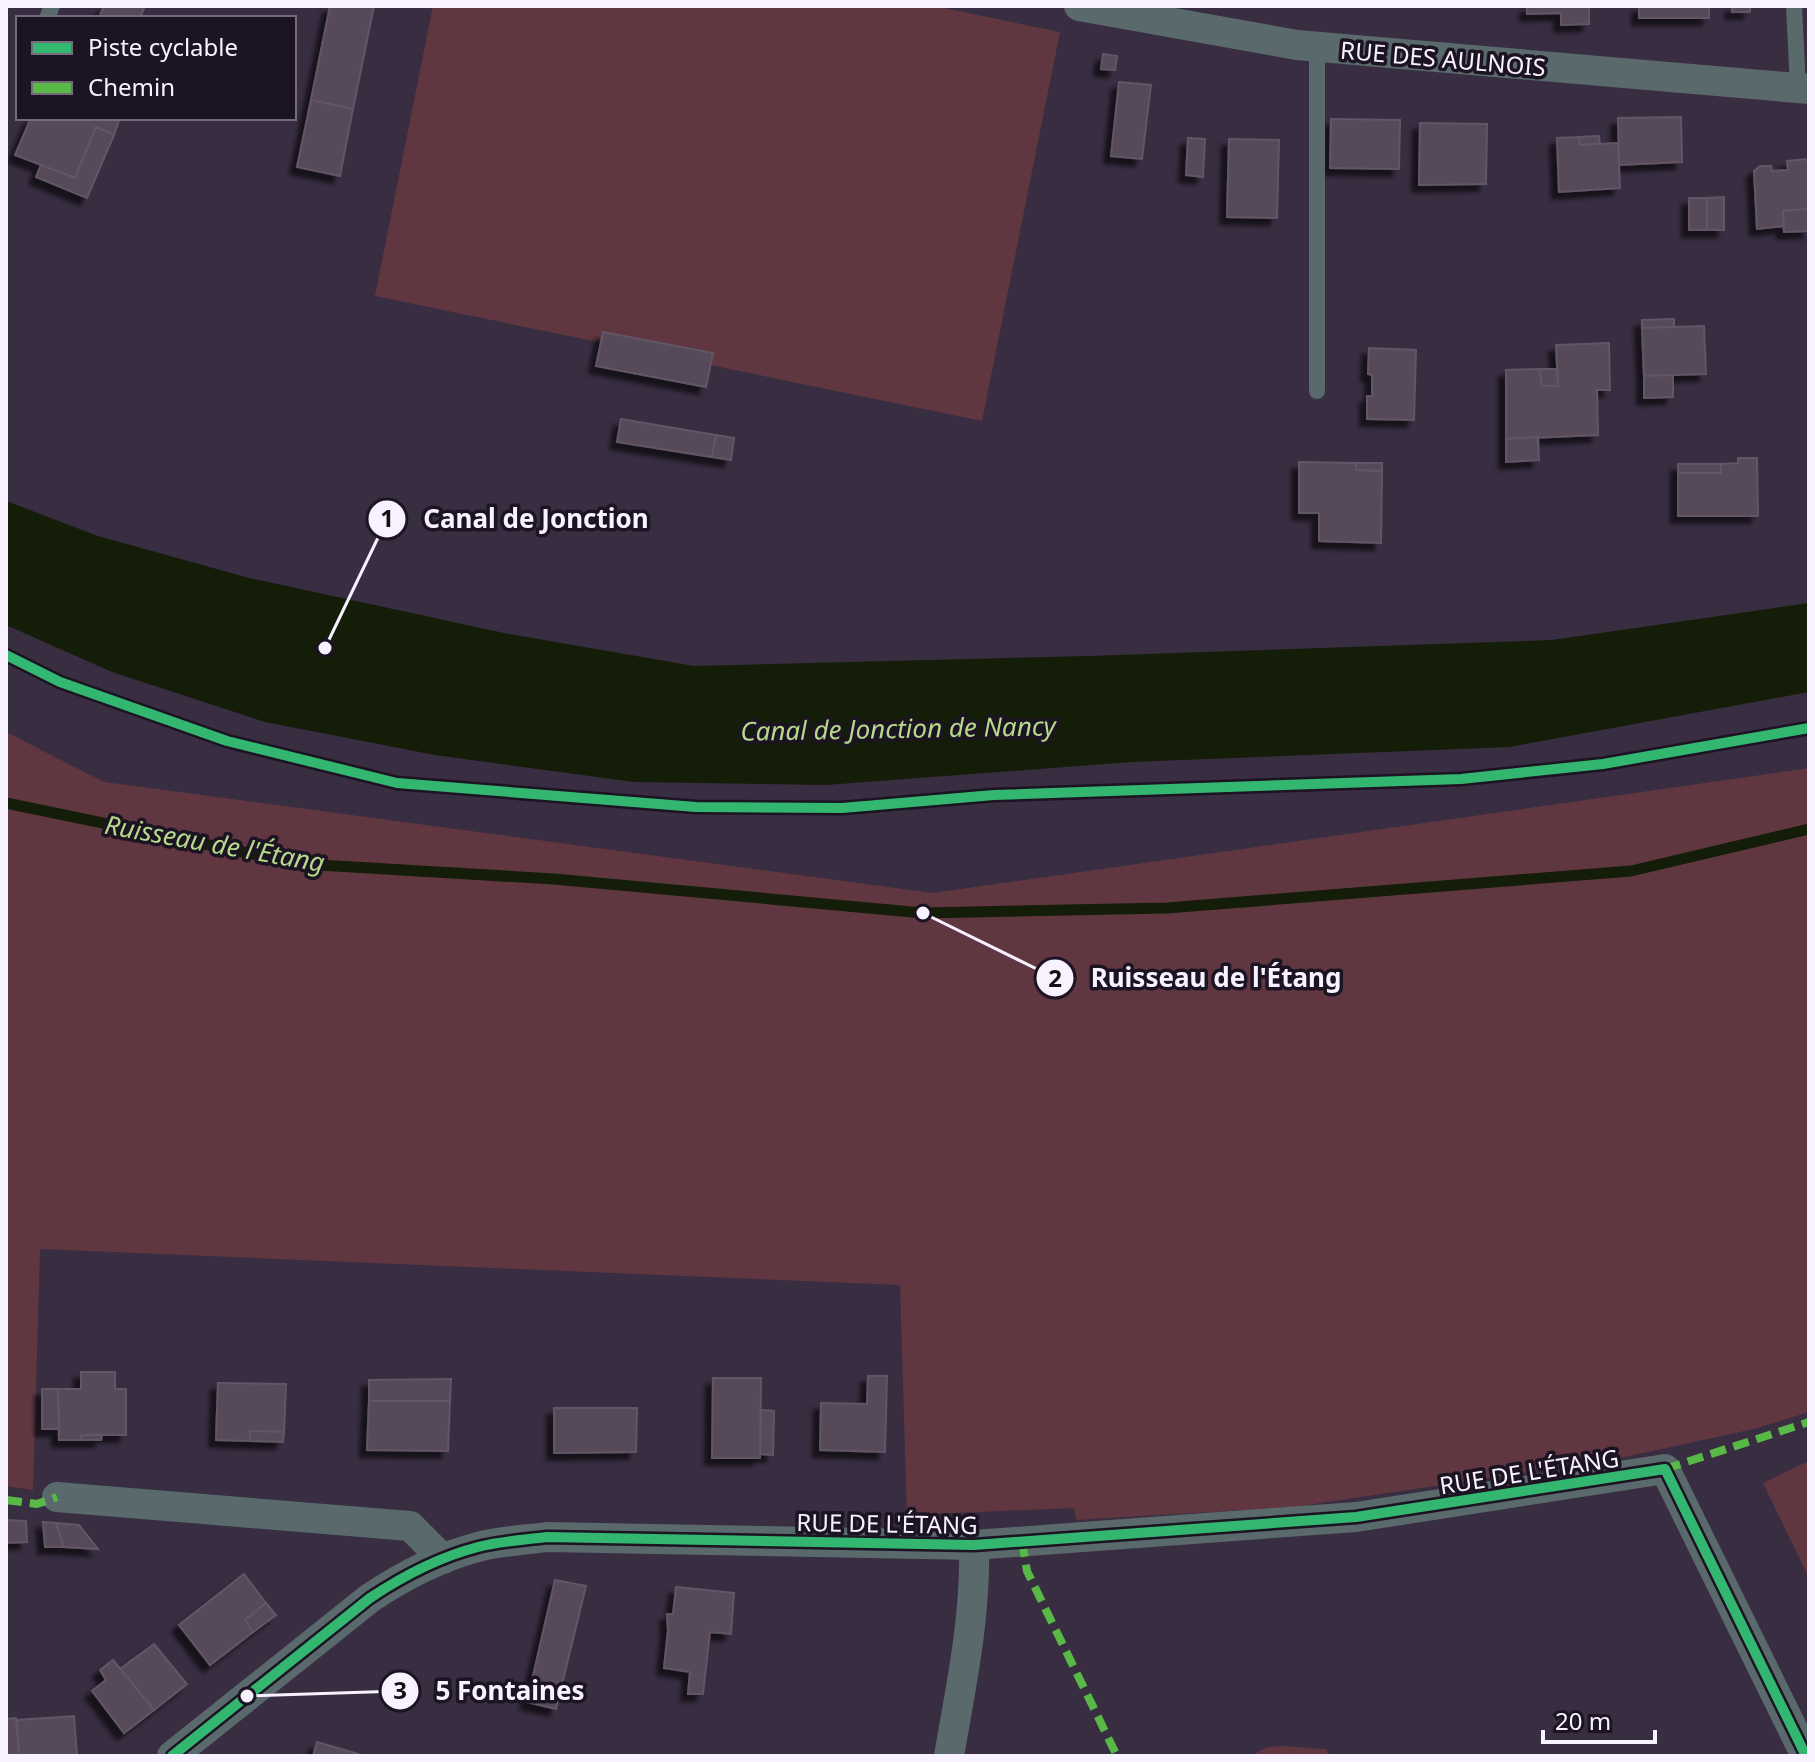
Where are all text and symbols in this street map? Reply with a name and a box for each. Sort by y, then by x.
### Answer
legend [16,16,296,120]
text: Piste cyclable [88,30,238,63]
street label: RUE DES AULNOIS [1339,33,1547,83]
text: Chemin [88,70,175,103]
callout: Canal de Jonction [367,494,665,544]
text: Canal de Jonction [423,500,649,536]
text: 1 [380,501,394,534]
water label: Canal de Jonction de Nancy [740,707,1058,749]
water label: Ruisseau de l'Étang [102,806,328,880]
callout: Ruisseau de l'Étang [1035,953,1358,1003]
text: Ruisseau de l'Étang [1091,959,1341,995]
text: 2 [1048,961,1062,994]
street label: RUE DE L'ÉTANG [1437,1441,1621,1501]
street label: RUE DE L'ÉTANG [796,1505,978,1541]
callout: 5 Fontaines [380,1666,601,1716]
text: 5 Fontaines [435,1672,585,1708]
text: 3 [393,1673,407,1706]
scale bar [1543,1694,1655,1744]
text: 20 m [1555,1704,1611,1737]

